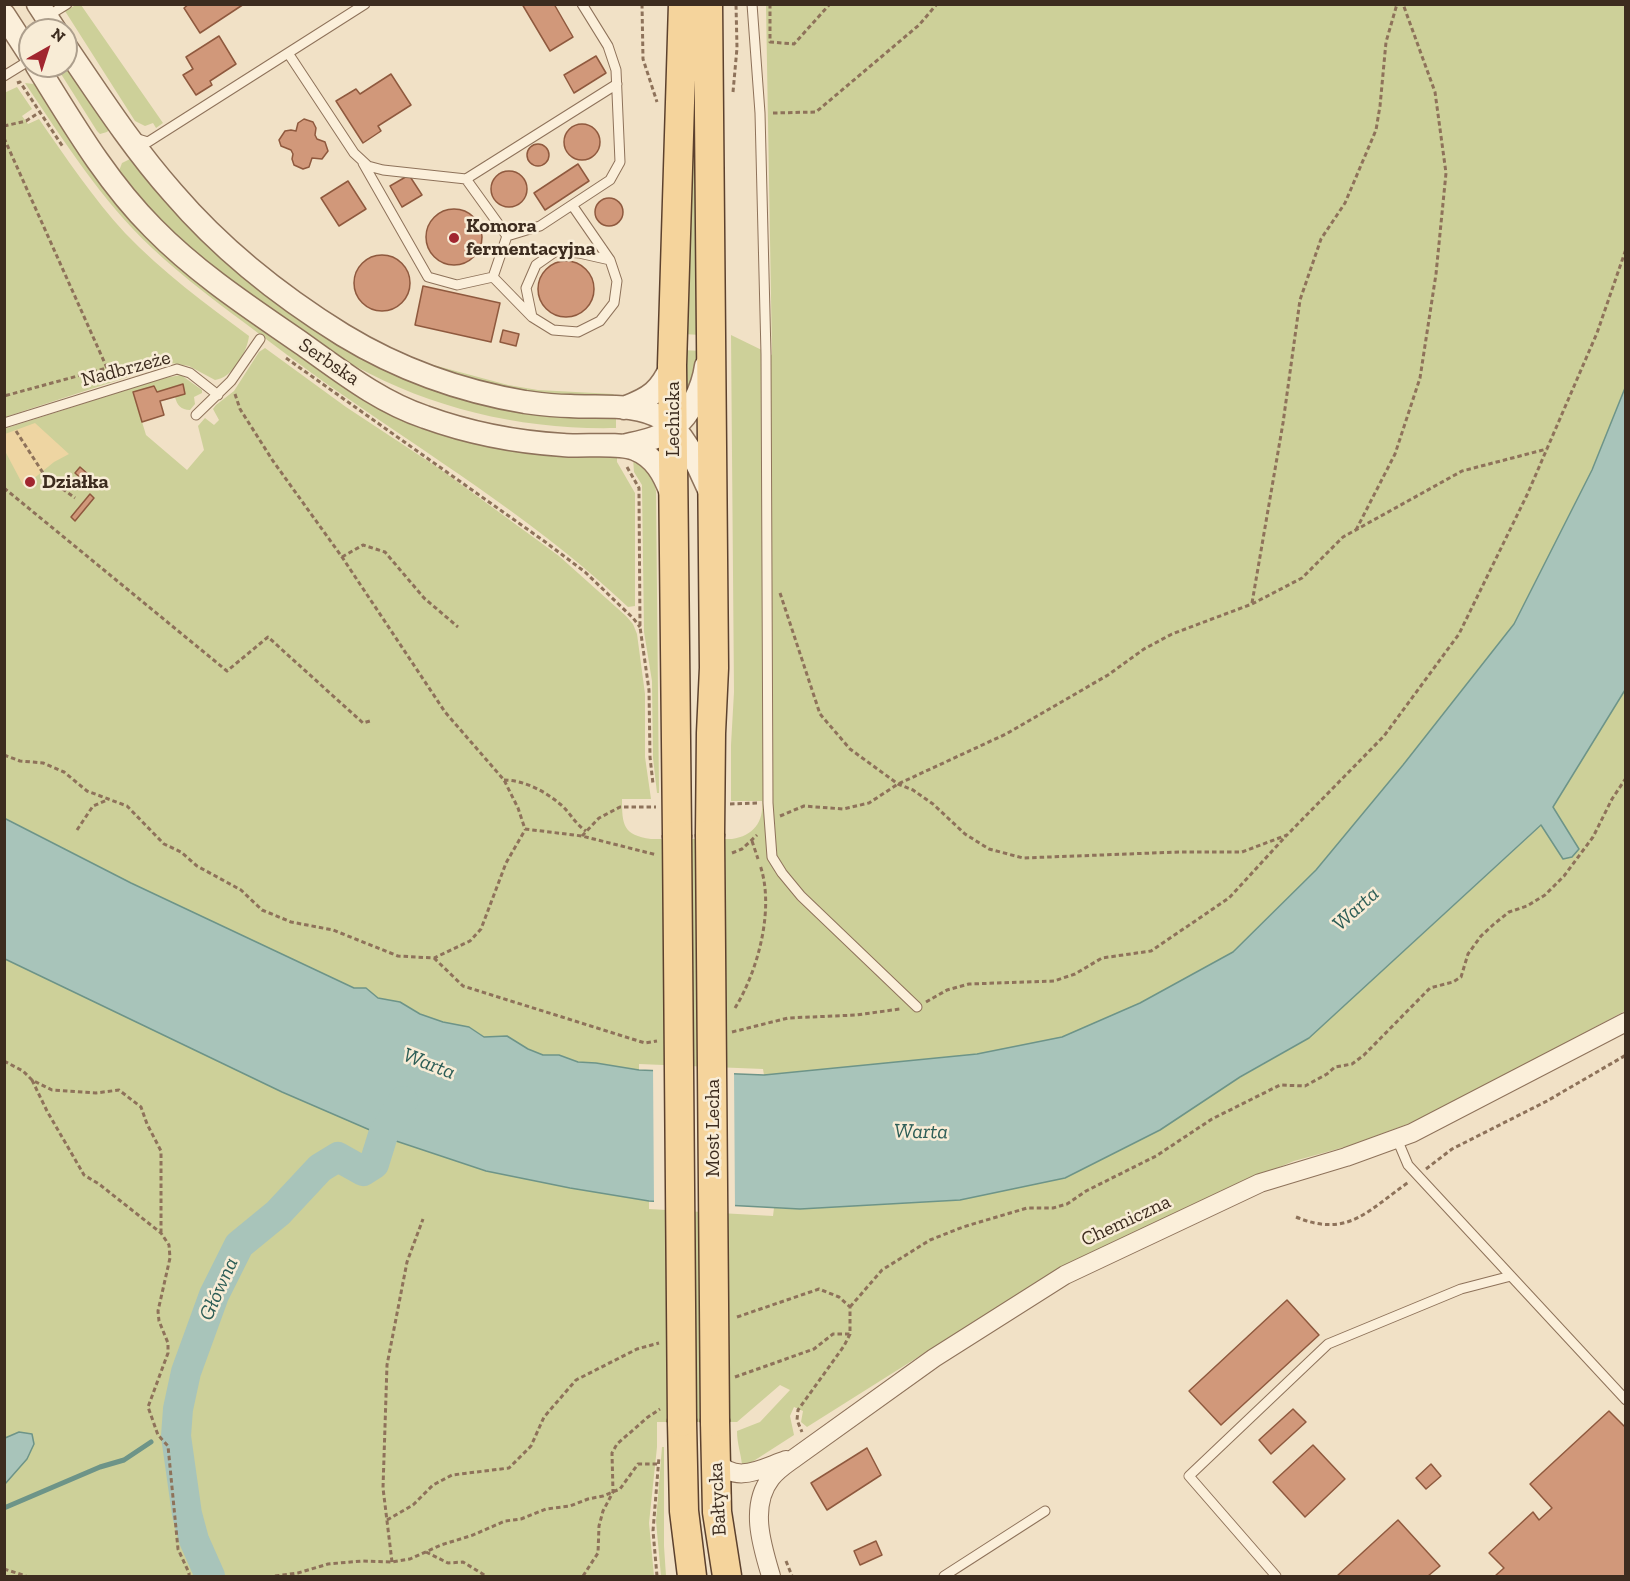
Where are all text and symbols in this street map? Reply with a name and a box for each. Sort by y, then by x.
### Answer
north arrow [18,18,78,78]
text: N [48,24,69,46]
place label: Komora fermentacyjna [466,214,596,261]
marker: Komora fermentacyjna [447,231,461,245]
street label: Serbska [294,333,364,391]
street label: Nadbrzeże [79,346,173,392]
street label: Lechicka [661,381,685,457]
place label: Działka [42,470,109,494]
marker: Działka [23,475,37,489]
water label: Warta [1328,882,1384,936]
water label: Warta [399,1043,459,1085]
street label: Most Lecha [701,1079,725,1177]
water label: Warta [894,1119,948,1145]
street label: Chemiczna [1077,1190,1175,1252]
water label: Główna [194,1254,244,1324]
street label: Bałtycka [704,1461,732,1537]

